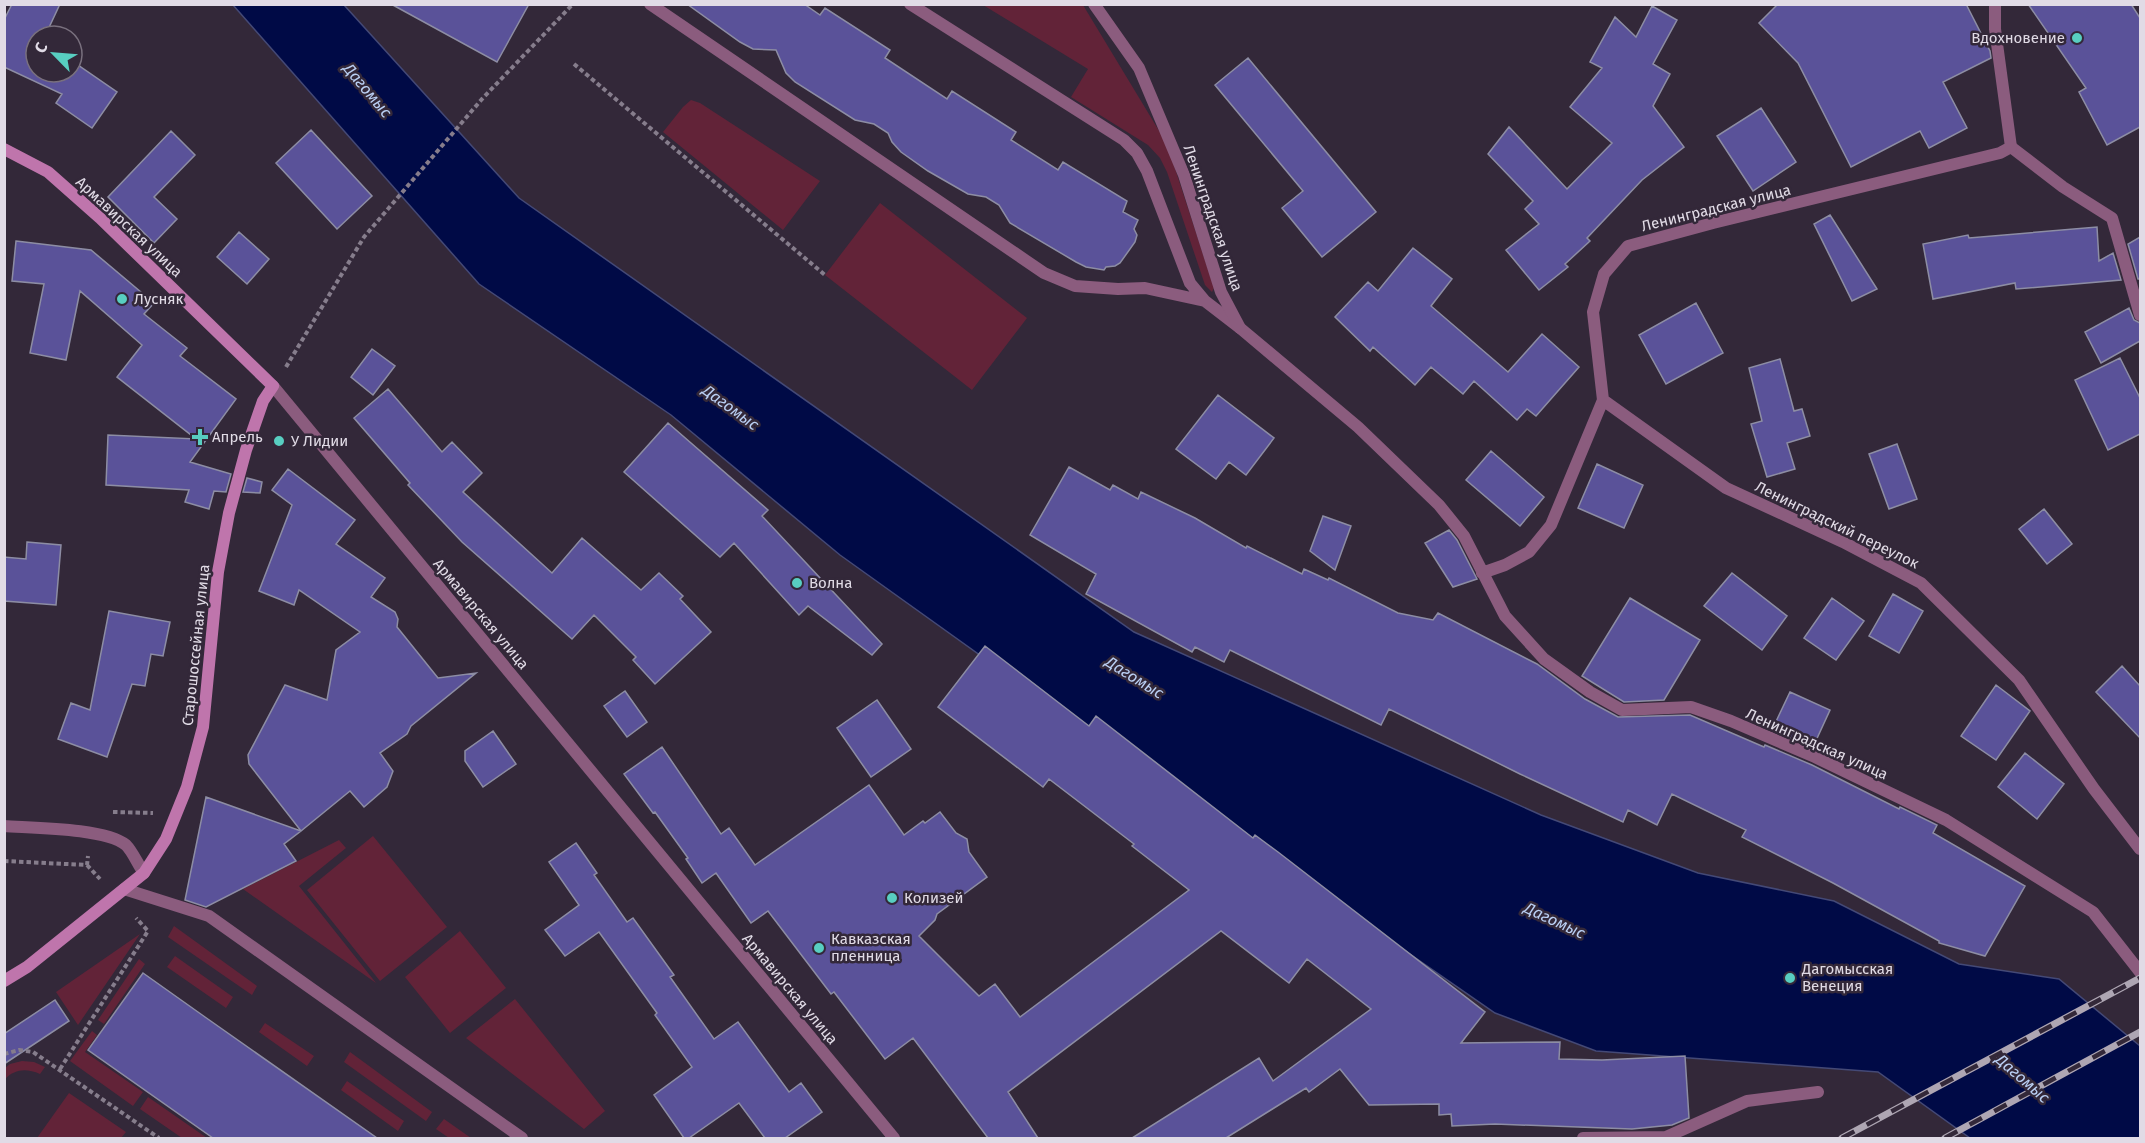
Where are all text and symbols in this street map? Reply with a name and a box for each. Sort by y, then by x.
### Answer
north arrow [24,24,84,84]
place label: Вдохновение [1971,29,2065,47]
marker: Вдохновение [2070,31,2084,45]
text: С [30,39,52,56]
water label: Дагомыс [338,58,396,122]
street label: Ленинградская улица [1180,143,1246,293]
street label: Армавирская улица [72,173,186,281]
street label: Ленинградская улица [1639,181,1793,235]
place label: Лусняк [134,290,184,308]
marker: Лусняк [115,292,129,306]
water label: Дагомыс [697,379,763,434]
place label: Апрель [212,428,263,446]
marker: Апрель [193,430,207,444]
place label: У Лидии [291,432,348,450]
marker: У Лидии [272,434,286,448]
street label: Ленинградский переулок [1752,477,1922,573]
street label: Армавирская улица [429,555,533,673]
street label: Старошоссейная улица [179,563,213,727]
place label: Волна [809,574,852,592]
marker: Волна [790,576,804,590]
water label: Дагомыс [1100,651,1168,703]
street label: Ленинградская улица [1743,705,1891,783]
place label: Колизей [904,889,964,907]
marker: Колизей [885,891,899,905]
water label: Дагомыс [1520,897,1589,943]
street label: Армавирская улица [738,930,842,1048]
place label: Кавказская пленница [831,930,911,965]
marker: Кавказская пленница [812,941,826,955]
place label: Дагомысская Венеция [1801,960,1893,995]
marker: Дагомысская Венеция [1783,971,1797,985]
water label: Дагомыс [1990,1049,2054,1107]

